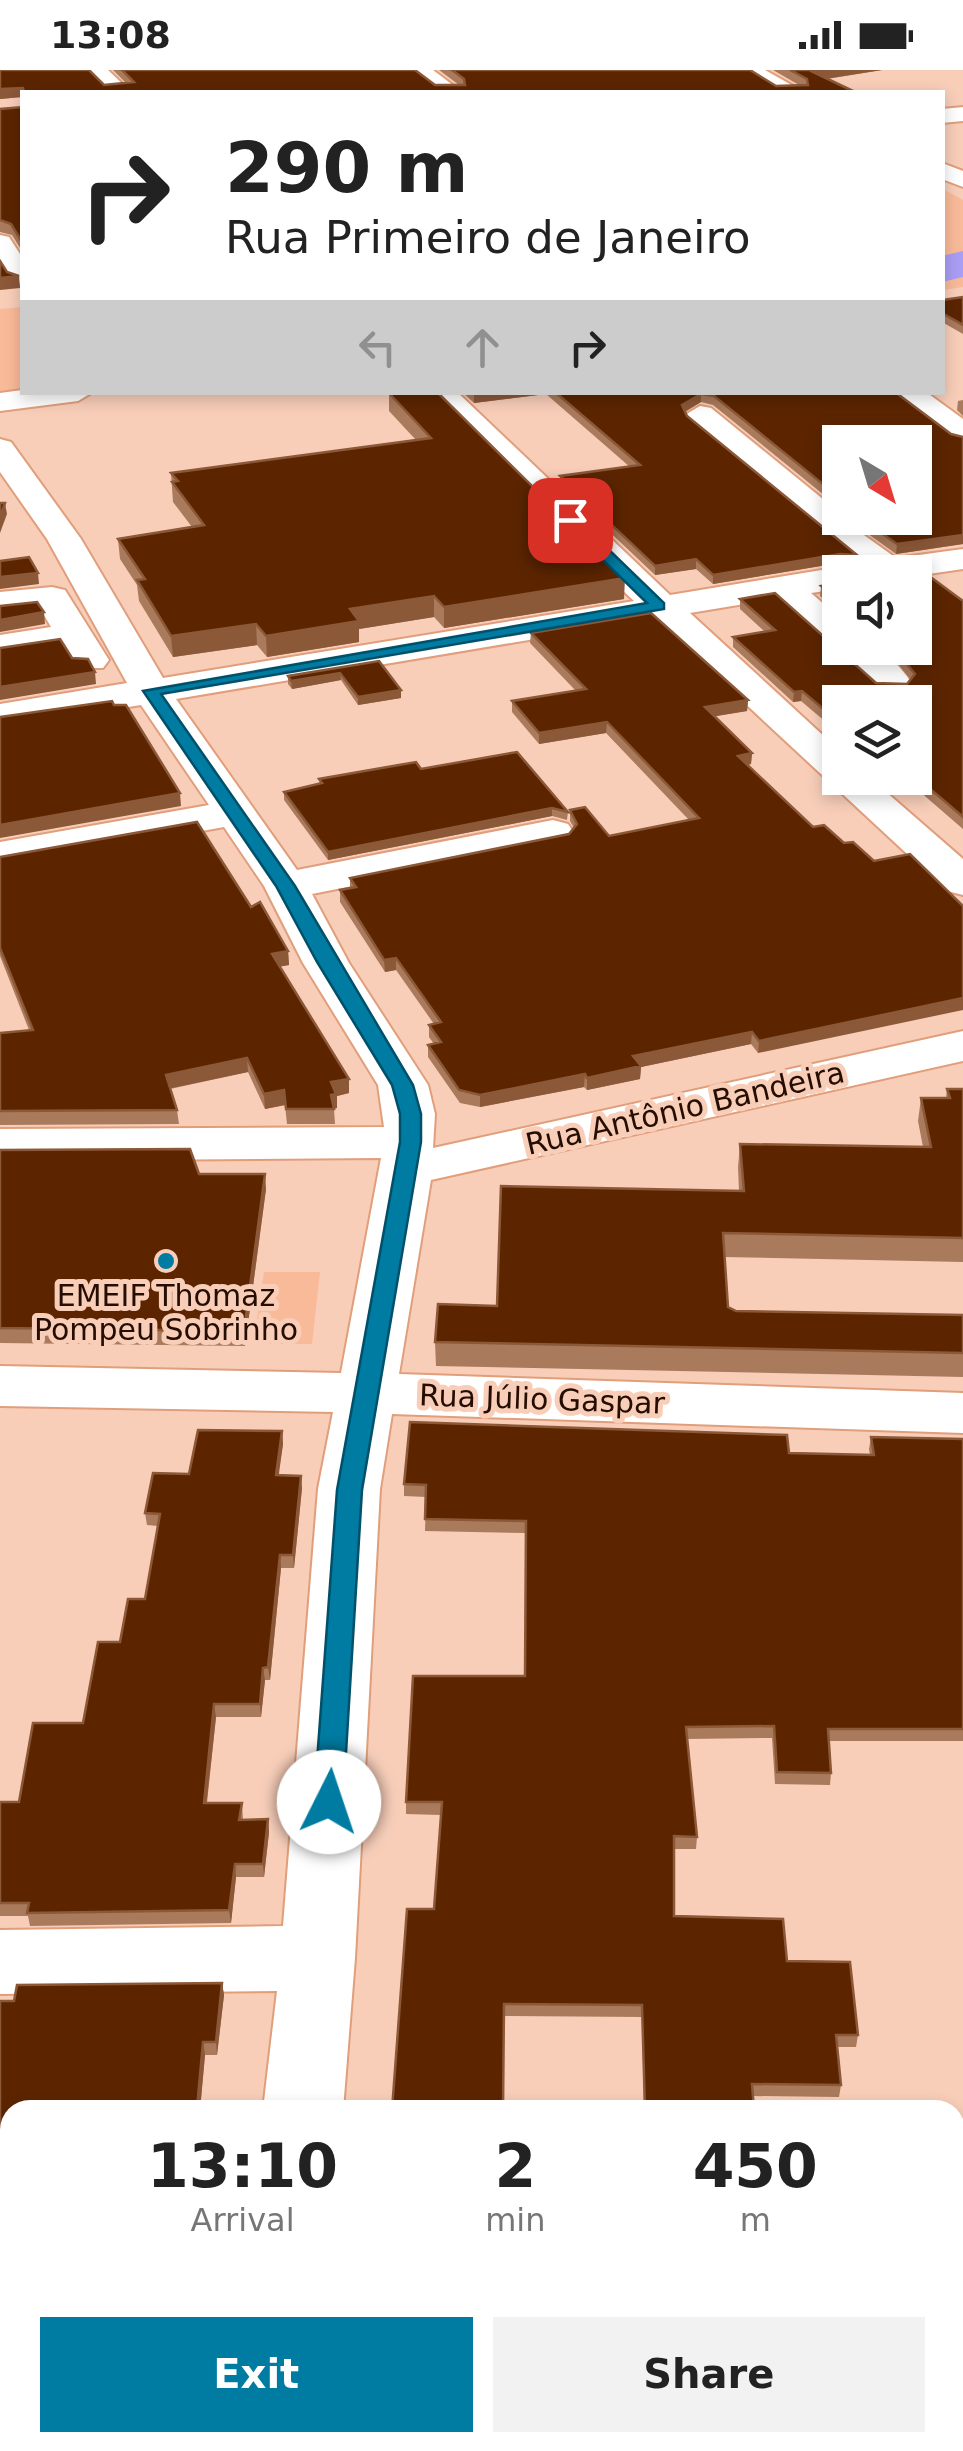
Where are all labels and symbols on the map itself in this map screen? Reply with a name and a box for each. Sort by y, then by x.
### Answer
north arrow [822,425,932,535]
pin [528,478,613,563]
street label: Rua Antônio Bandeira [522,1054,848,1162]
marker: EMEIF Thomaz Pompeu Sobrinho [155,1250,177,1272]
place label: EMEIF Thomaz Pompeu Sobrinho [34,1278,298,1347]
street label: Rua Júlio Gaspar [419,1377,666,1421]
position arrow [277,1750,381,1854]

